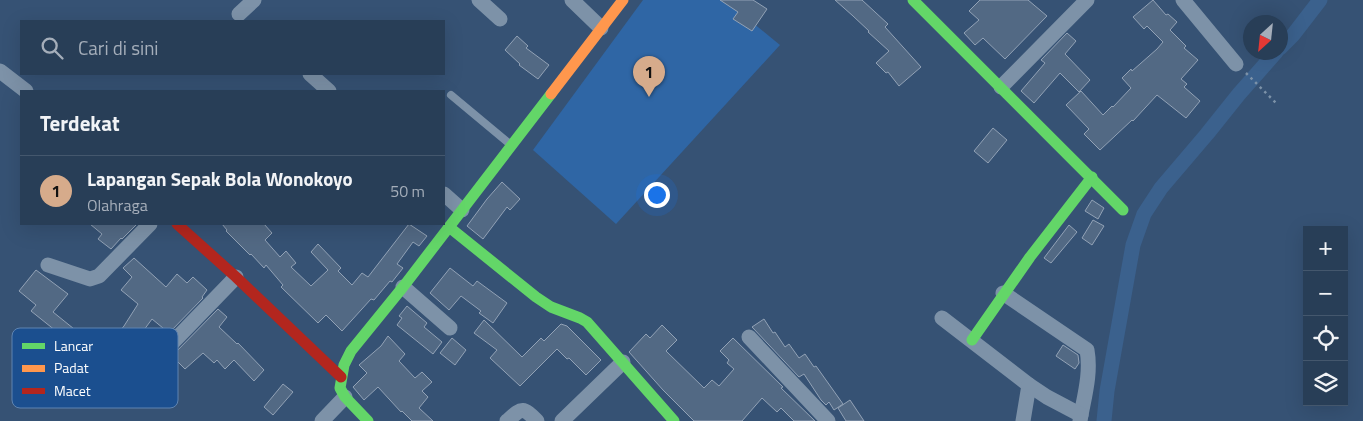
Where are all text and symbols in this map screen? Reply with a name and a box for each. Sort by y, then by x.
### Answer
north arrow [1243,15,1288,60]
search box [20,20,445,75]
text: Cari di sini [78,33,159,62]
icon: search [38,34,66,62]
pin: 1 [633,56,665,97]
text: Terdekat [40,107,120,139]
text: Lapangan Sepak Bola Wonokoyo [87,164,353,193]
text: 1 [52,179,60,203]
text: 50 m [390,179,425,203]
your location [644,182,670,208]
text: Olahraga [87,193,148,217]
map controls [1303,226,1348,406]
button: + [1303,226,1348,271]
button: − [1303,271,1348,316]
button: locate [1303,316,1348,361]
legend [12,328,178,408]
text: Lancar [54,335,93,356]
text: Padat [54,357,89,378]
button: layers [1303,361,1348,406]
text: Macet [54,380,91,401]

